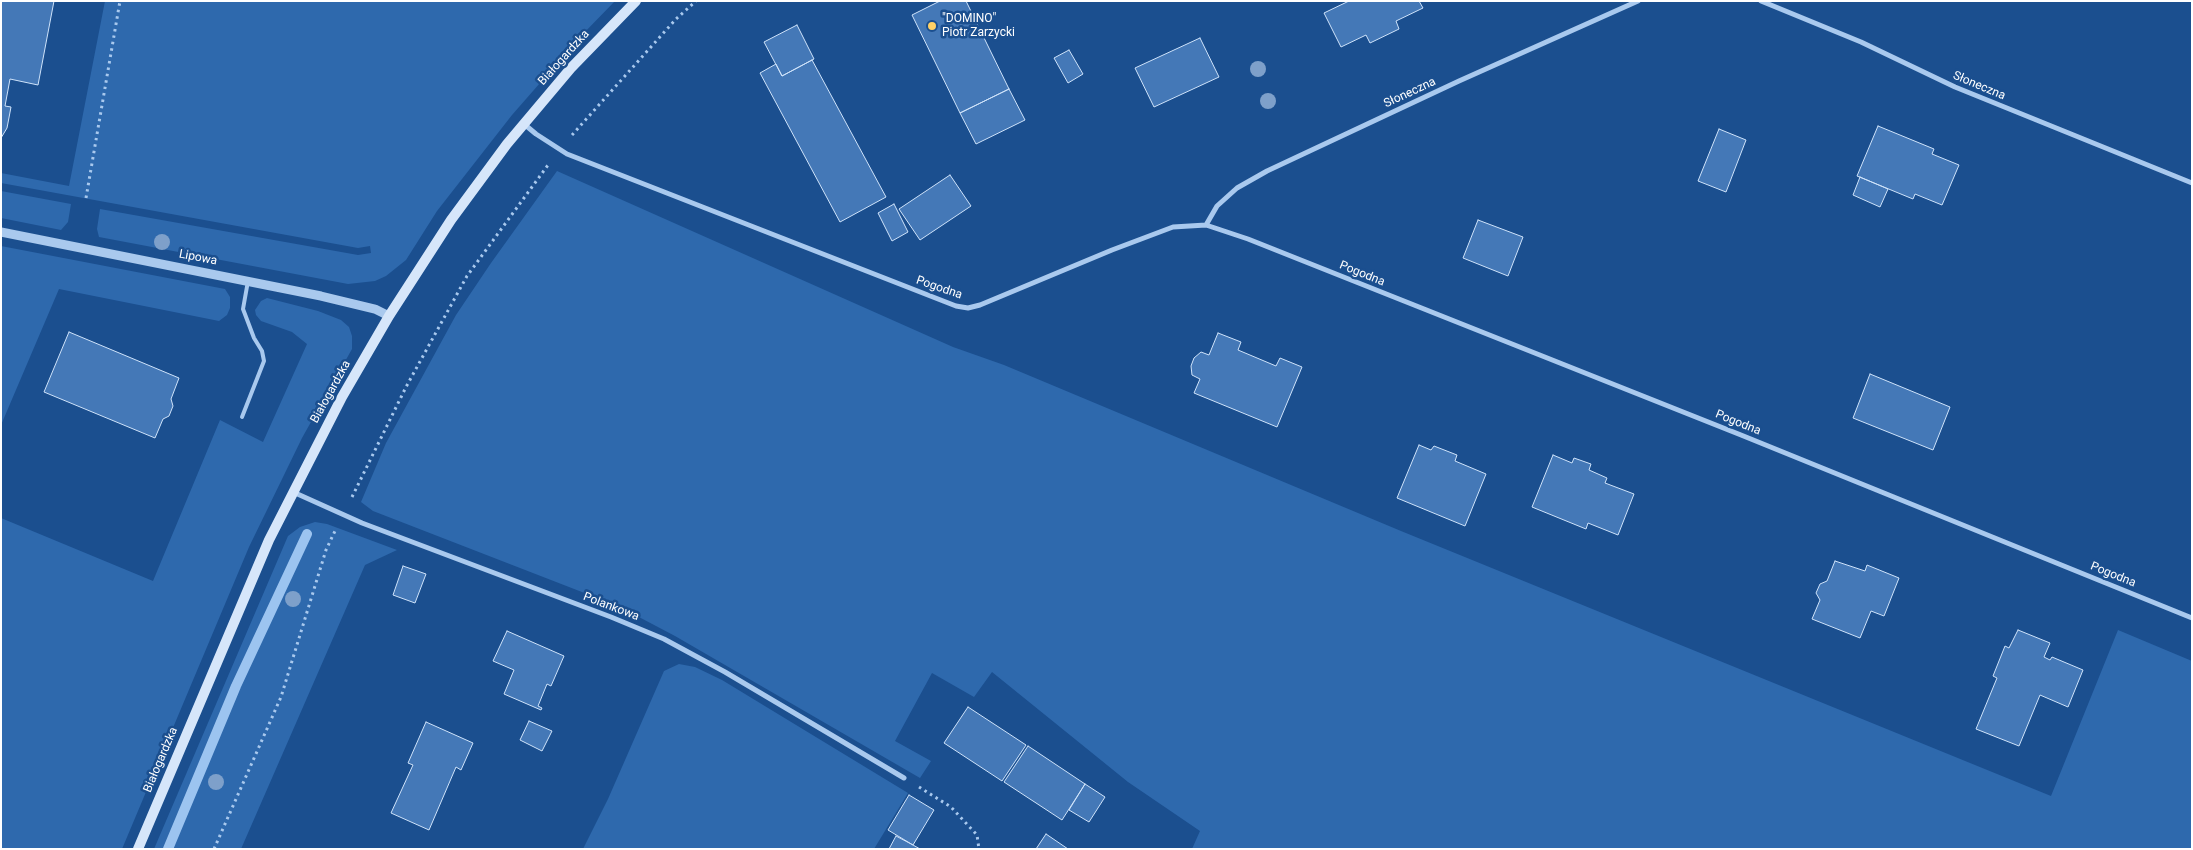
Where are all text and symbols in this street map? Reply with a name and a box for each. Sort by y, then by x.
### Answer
place label: "DOMINO" Piotr Zarzycki [942,12,1015,40]
marker: "DOMINO" Piotr Zarzycki [926,20,938,32]
street label: Białogardzka [535,27,593,89]
street label: Słoneczna [1951,69,2007,103]
street label: Słoneczna [1382,75,1438,111]
street label: Lipowa [178,247,218,269]
street label: Pogodna [1337,258,1387,290]
street label: Pogodna [914,273,964,303]
street label: Białogardzka [308,358,354,426]
street label: Pogodna [1713,407,1763,439]
street label: Pogodna [2088,559,2138,591]
street label: Polankowa [581,590,641,624]
street label: Białogardzka [141,725,181,795]

